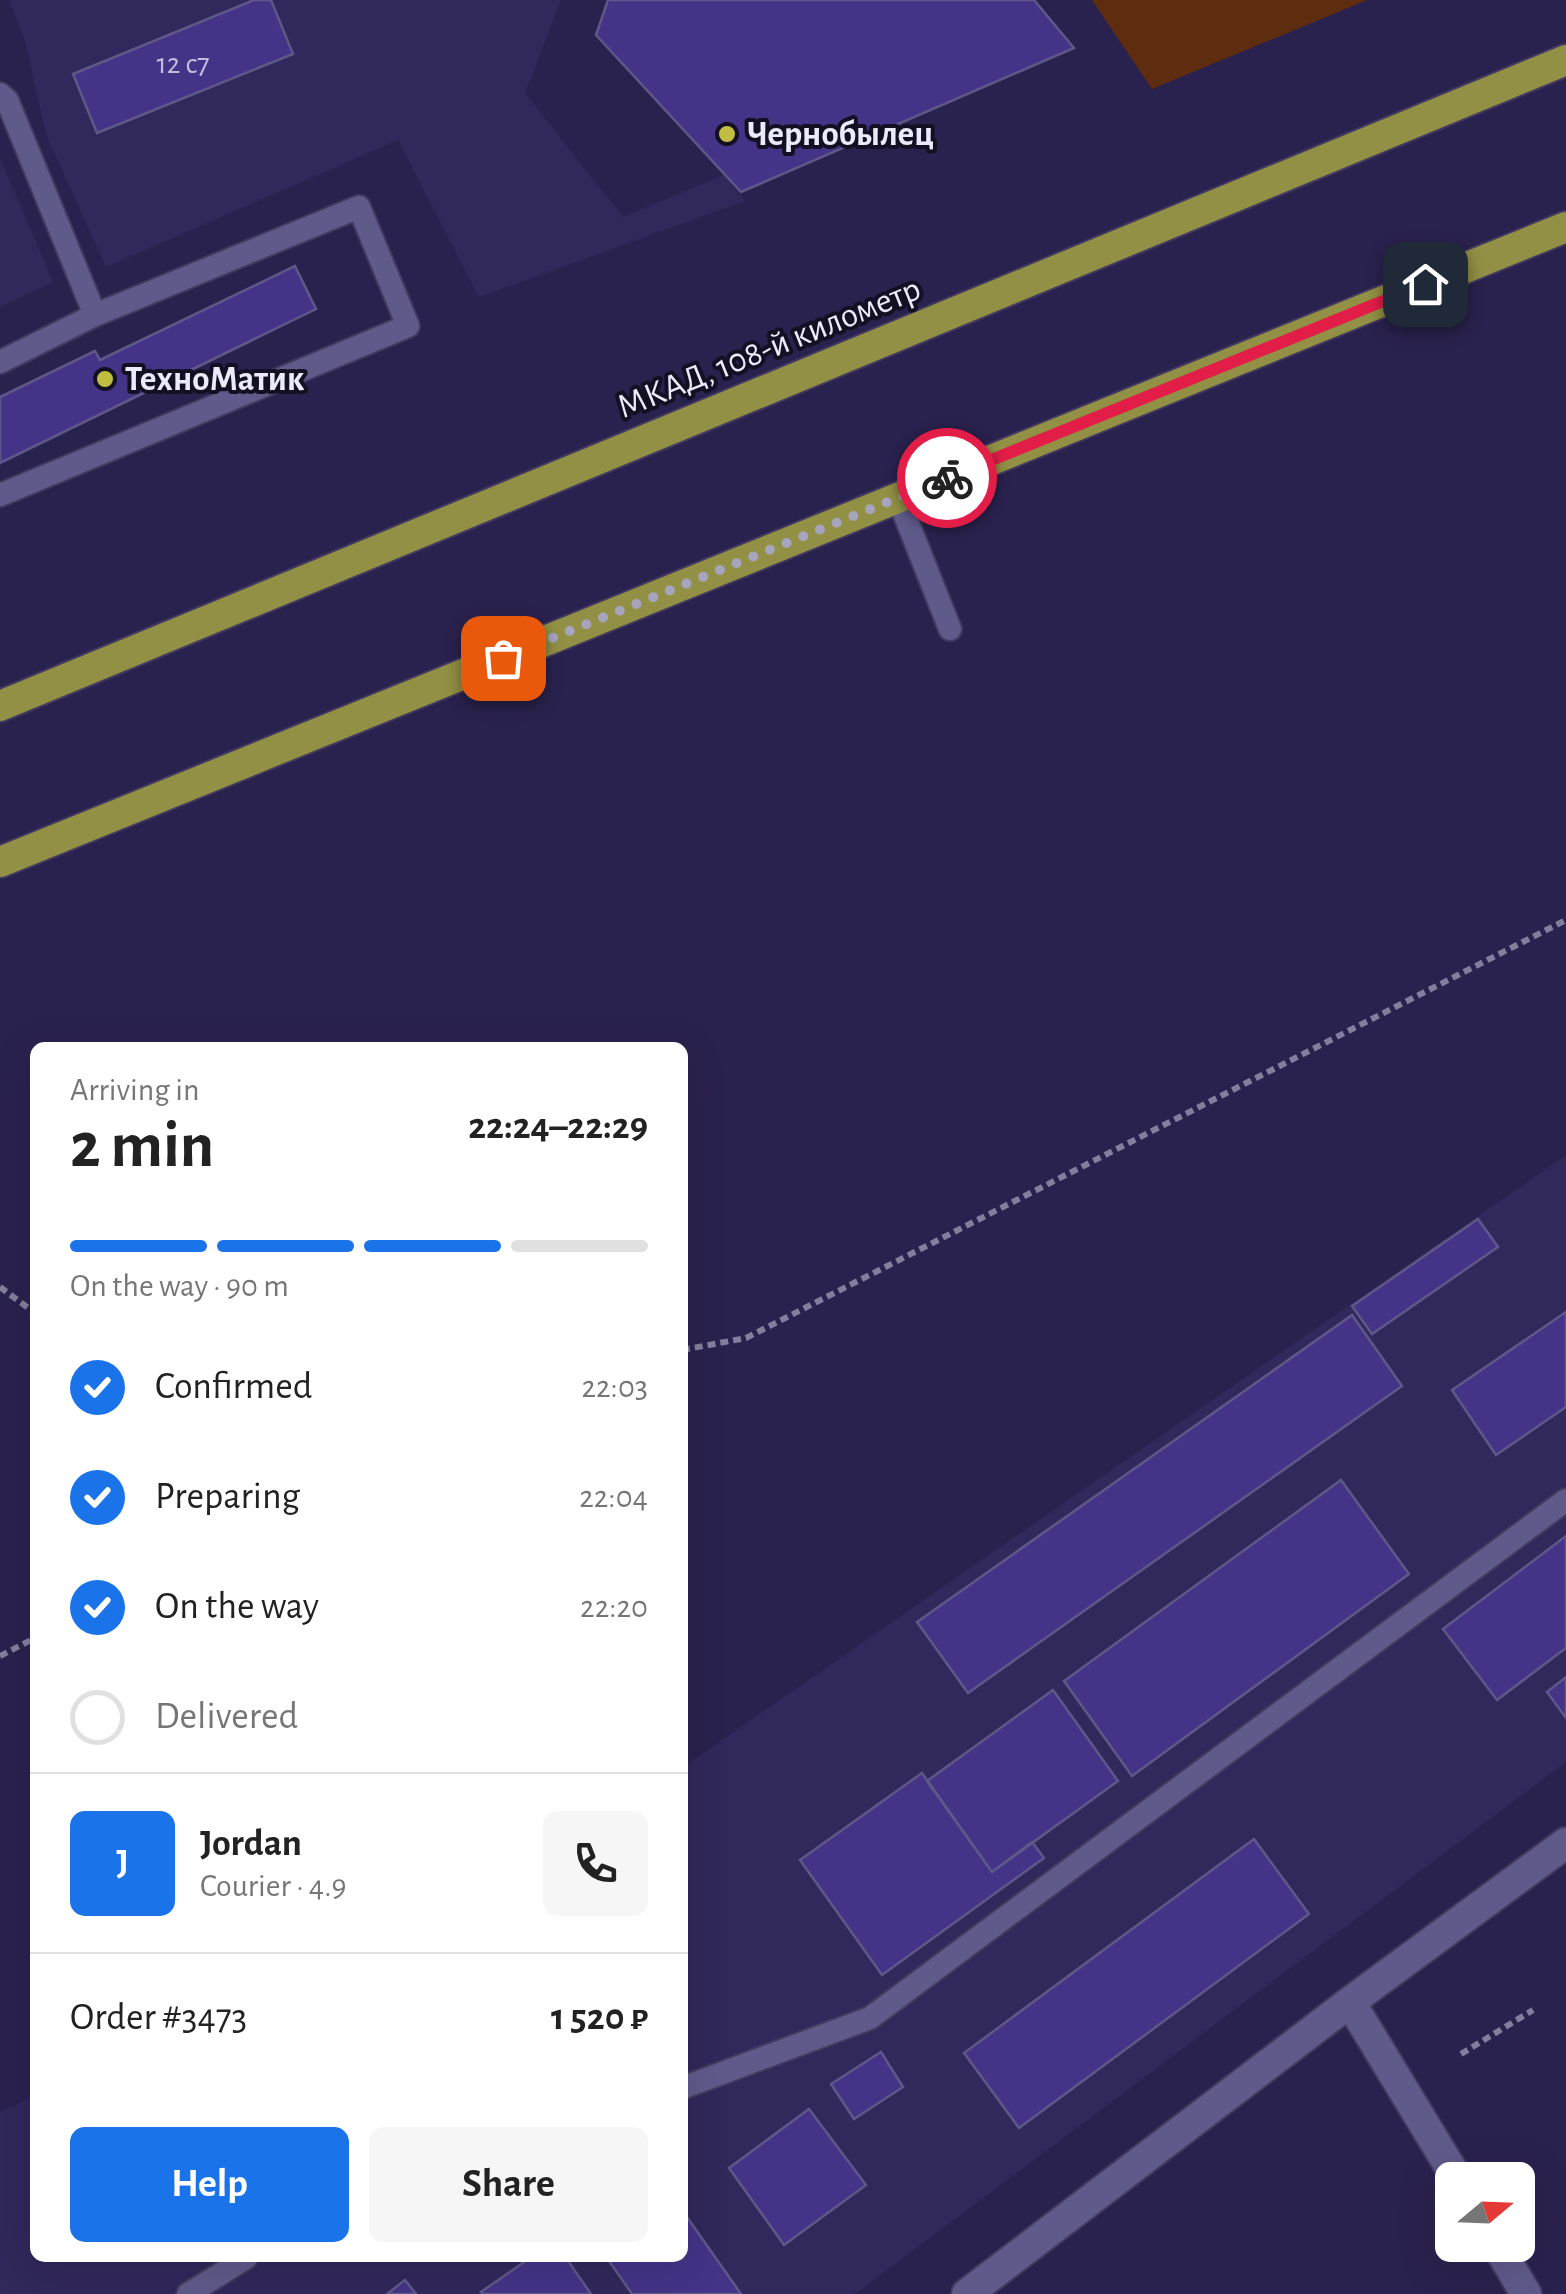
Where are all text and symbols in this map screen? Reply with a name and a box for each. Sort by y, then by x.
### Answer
house number: 12 c7 [157,49,209,79]
place label: Чернобылец [747,117,934,152]
marker: Чернобылец [716,123,738,145]
pin [1383,242,1468,327]
icon: home [1398,257,1453,312]
street label: МКАД, 108-й километр [612,271,926,425]
place label: ТехноМатик [125,362,305,397]
marker: ТехноМатик [94,368,116,390]
courier [897,428,997,528]
icon: bike [920,451,975,506]
pin [461,616,546,701]
icon: bag [476,631,531,686]
text: Arriving in [70,1074,199,1106]
text: 22:24–22:29 [468,1108,648,1146]
text: 2 min [70,1114,214,1179]
text: On the way · 90 m [70,1270,289,1302]
icon: check [70,1360,125,1415]
text: Confirmed [155,1368,312,1406]
text: 22:03 [581,1371,648,1403]
icon: check [70,1470,125,1525]
text: Preparing [155,1478,300,1516]
text: 22:04 [579,1481,648,1513]
icon: check [70,1580,125,1635]
text: On the way [155,1588,319,1626]
text: 22:20 [580,1591,648,1623]
text: Delivered [155,1698,298,1736]
button: phone [543,1811,648,1916]
text: Jordan [200,1825,302,1863]
text: J [116,1844,129,1882]
text: Courier · 4.9 [200,1870,347,1902]
text: Order #3473 [70,1999,247,2037]
text: 1 520 ₽ [551,1999,648,2037]
button: Help [70,2127,349,2242]
button: Share [369,2127,648,2242]
north arrow [1435,2162,1535,2262]
map controls [1435,2162,1535,2262]

